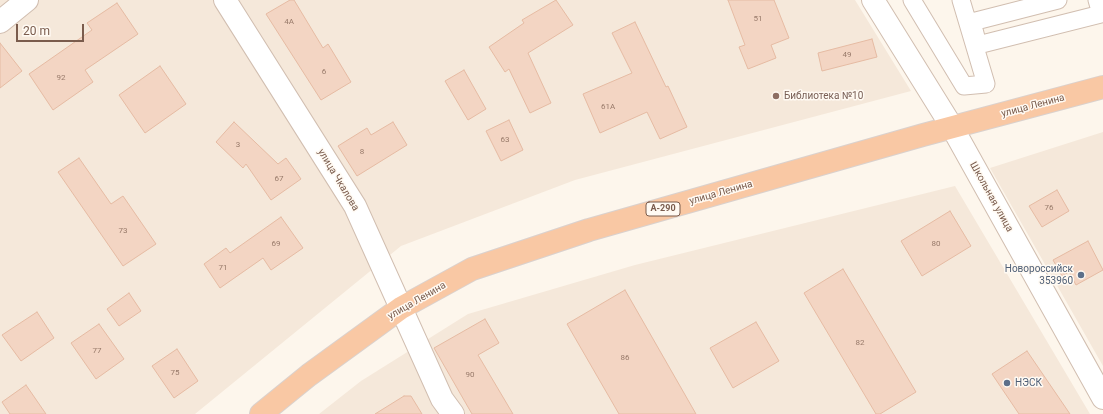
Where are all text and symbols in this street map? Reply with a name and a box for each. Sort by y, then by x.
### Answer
house number: 51 [754,14,762,24]
scale bar [18,16,86,42]
house number: 4А [284,17,294,27]
text: 20 m [23,24,50,38]
house number: 49 [843,50,851,60]
house number: 6 [322,67,326,77]
house number: 92 [57,73,65,83]
place label: Библиотека №10 [784,90,863,102]
marker: Библиотека №10 [771,91,781,101]
street label: улица Ленина [1000,92,1066,120]
house number: 61А [601,102,615,112]
house number: 63 [501,135,509,145]
house number: 3 [236,140,240,150]
street label: улица Чкалова [315,147,361,213]
house number: 8 [360,147,364,157]
street label: Школьная улица [967,160,1015,234]
house number: 67 [275,174,283,184]
street label: улица Ленина [688,178,754,208]
road number: А-290 [646,202,680,216]
house number: 76 [1045,203,1053,213]
house number: 73 [119,226,127,236]
house number: 69 [272,239,280,249]
house number: 80 [932,239,940,249]
house number: 71 [219,263,227,273]
place label: Новороссийск 353960 [1005,263,1073,286]
marker: Новороссийск 353960 [1076,270,1086,280]
street label: улица Ленина [386,280,448,322]
house number: 82 [856,338,864,348]
house number: 77 [93,346,101,356]
house number: 86 [621,353,629,363]
house number: 75 [171,368,179,378]
house number: 90 [466,370,474,380]
place label: НЭСК [1015,377,1042,389]
marker: НЭСК [1002,378,1012,388]

